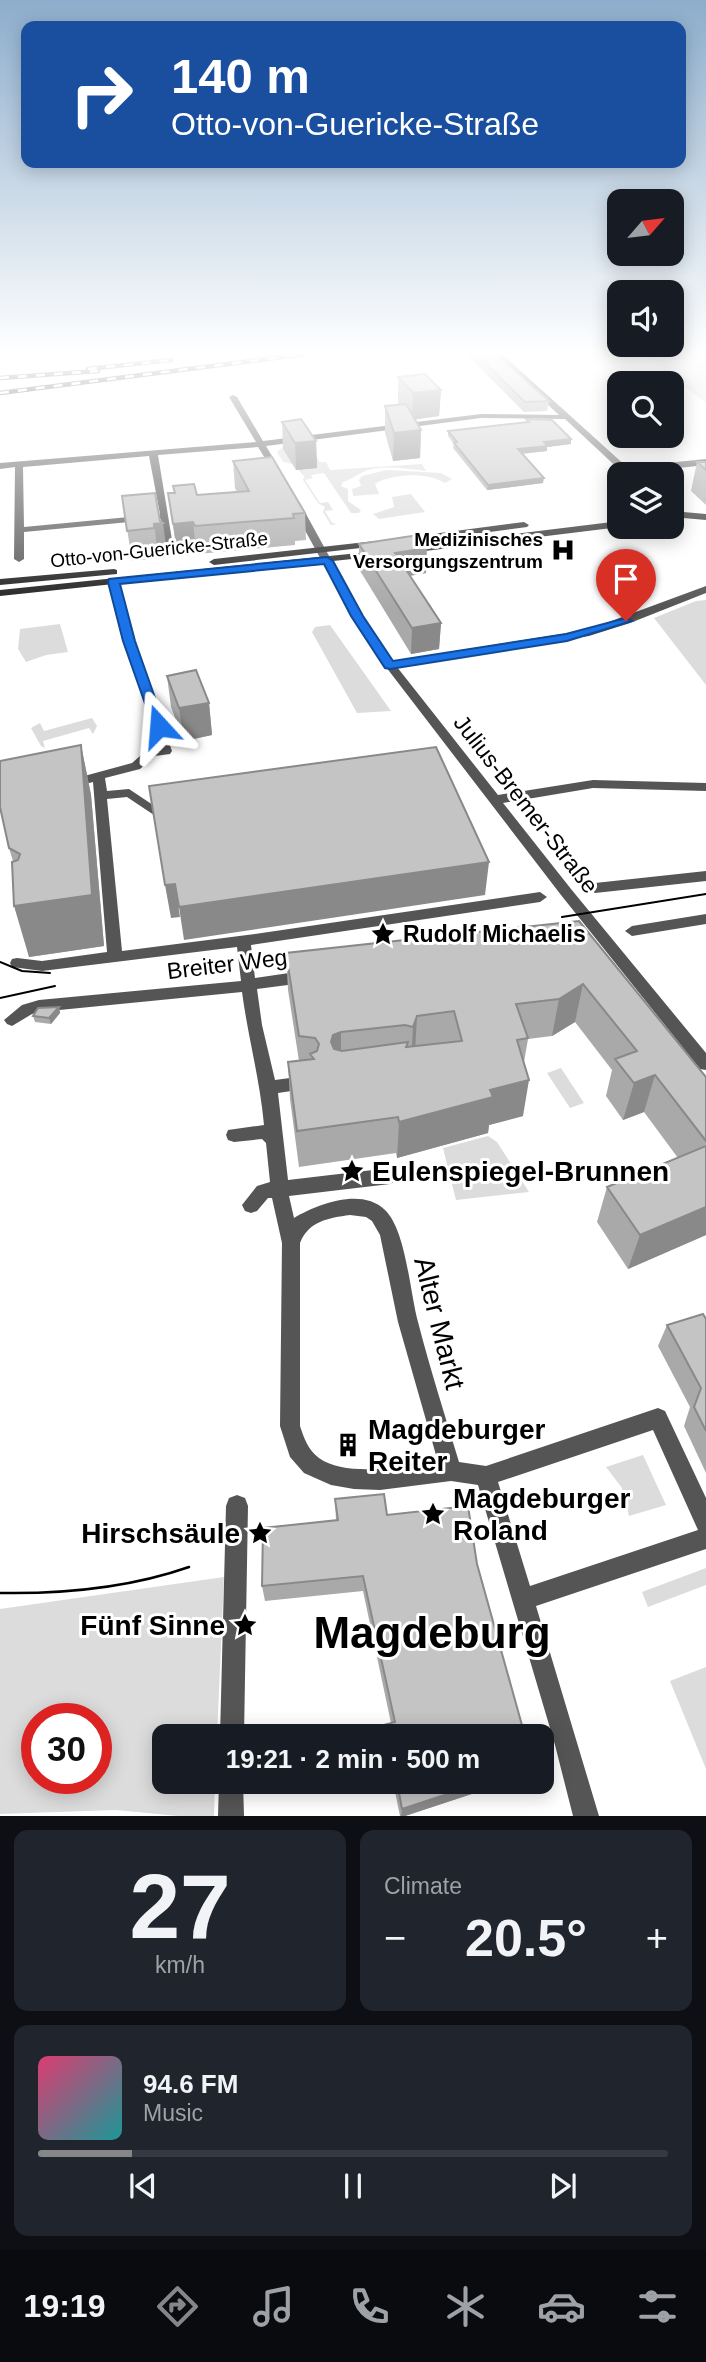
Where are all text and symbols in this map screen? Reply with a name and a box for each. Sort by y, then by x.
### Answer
icon: right [56,49,147,140]
text: 140 m [171,49,310,103]
text: Otto-von-Guericke-Straße [171,106,539,142]
north arrow [607,189,684,266]
map controls [607,189,684,539]
button: sound [607,280,684,357]
button: search [607,371,684,448]
button: layers [607,462,684,539]
street label: Otto-von-Guericke-Straße [49,528,269,571]
place label: Medizinisches Versorgungszentrum [353,529,543,572]
hospital icon: Medizinisches Versorgungszentrum [549,536,577,564]
pin [596,549,656,621]
icon: arrive [607,560,645,598]
position arrow [122,689,196,763]
street label: Julius-Bremer-Straße [448,710,604,898]
place icon: Rudolf Michaelis [369,920,397,948]
place label: Rudolf Michaelis [403,921,586,947]
street label: Breiter Weg [165,944,289,984]
place label: Eulenspiegel-Brunnen [372,1156,669,1187]
place icon: Eulenspiegel-Brunnen [338,1157,366,1185]
street label: Alter Markt [408,1254,471,1393]
place label: Magdeburger Reiter [368,1414,545,1477]
building icon: Magdeburger Reiter [334,1431,362,1459]
place label: Magdeburger Roland [453,1483,630,1546]
place icon: Magdeburger Roland [419,1500,447,1528]
place label: Hirschsäule [81,1518,240,1549]
place icon: Hirschsäule [246,1519,274,1547]
district label: Magdeburg [313,1608,551,1657]
place label: Fünf Sinne [80,1610,225,1641]
place icon: Fünf Sinne [231,1611,259,1639]
speed limit sign: 30 [21,1703,112,1794]
text: 19:21 · 2 min · 500 m [226,1744,480,1774]
text: 27 [129,1856,231,1957]
text: Climate [384,1873,462,1899]
text: 20.5° [465,1909,587,1967]
text: − [384,1917,406,1959]
text: + [646,1917,668,1959]
text: km/h [155,1952,205,1978]
text: 94.6 FM [143,2069,238,2099]
text: Music [143,2100,203,2126]
icon: previous [124,2167,162,2205]
icon: pause [334,2167,372,2205]
icon: next [544,2167,582,2205]
icon: directions [153,2282,202,2331]
icon: music [249,2282,298,2331]
icon: phone [345,2282,394,2331]
icon: climate [441,2282,490,2331]
icon: car [537,2282,586,2331]
icon: filters [633,2282,682,2331]
text: 19:19 [24,2288,105,2324]

